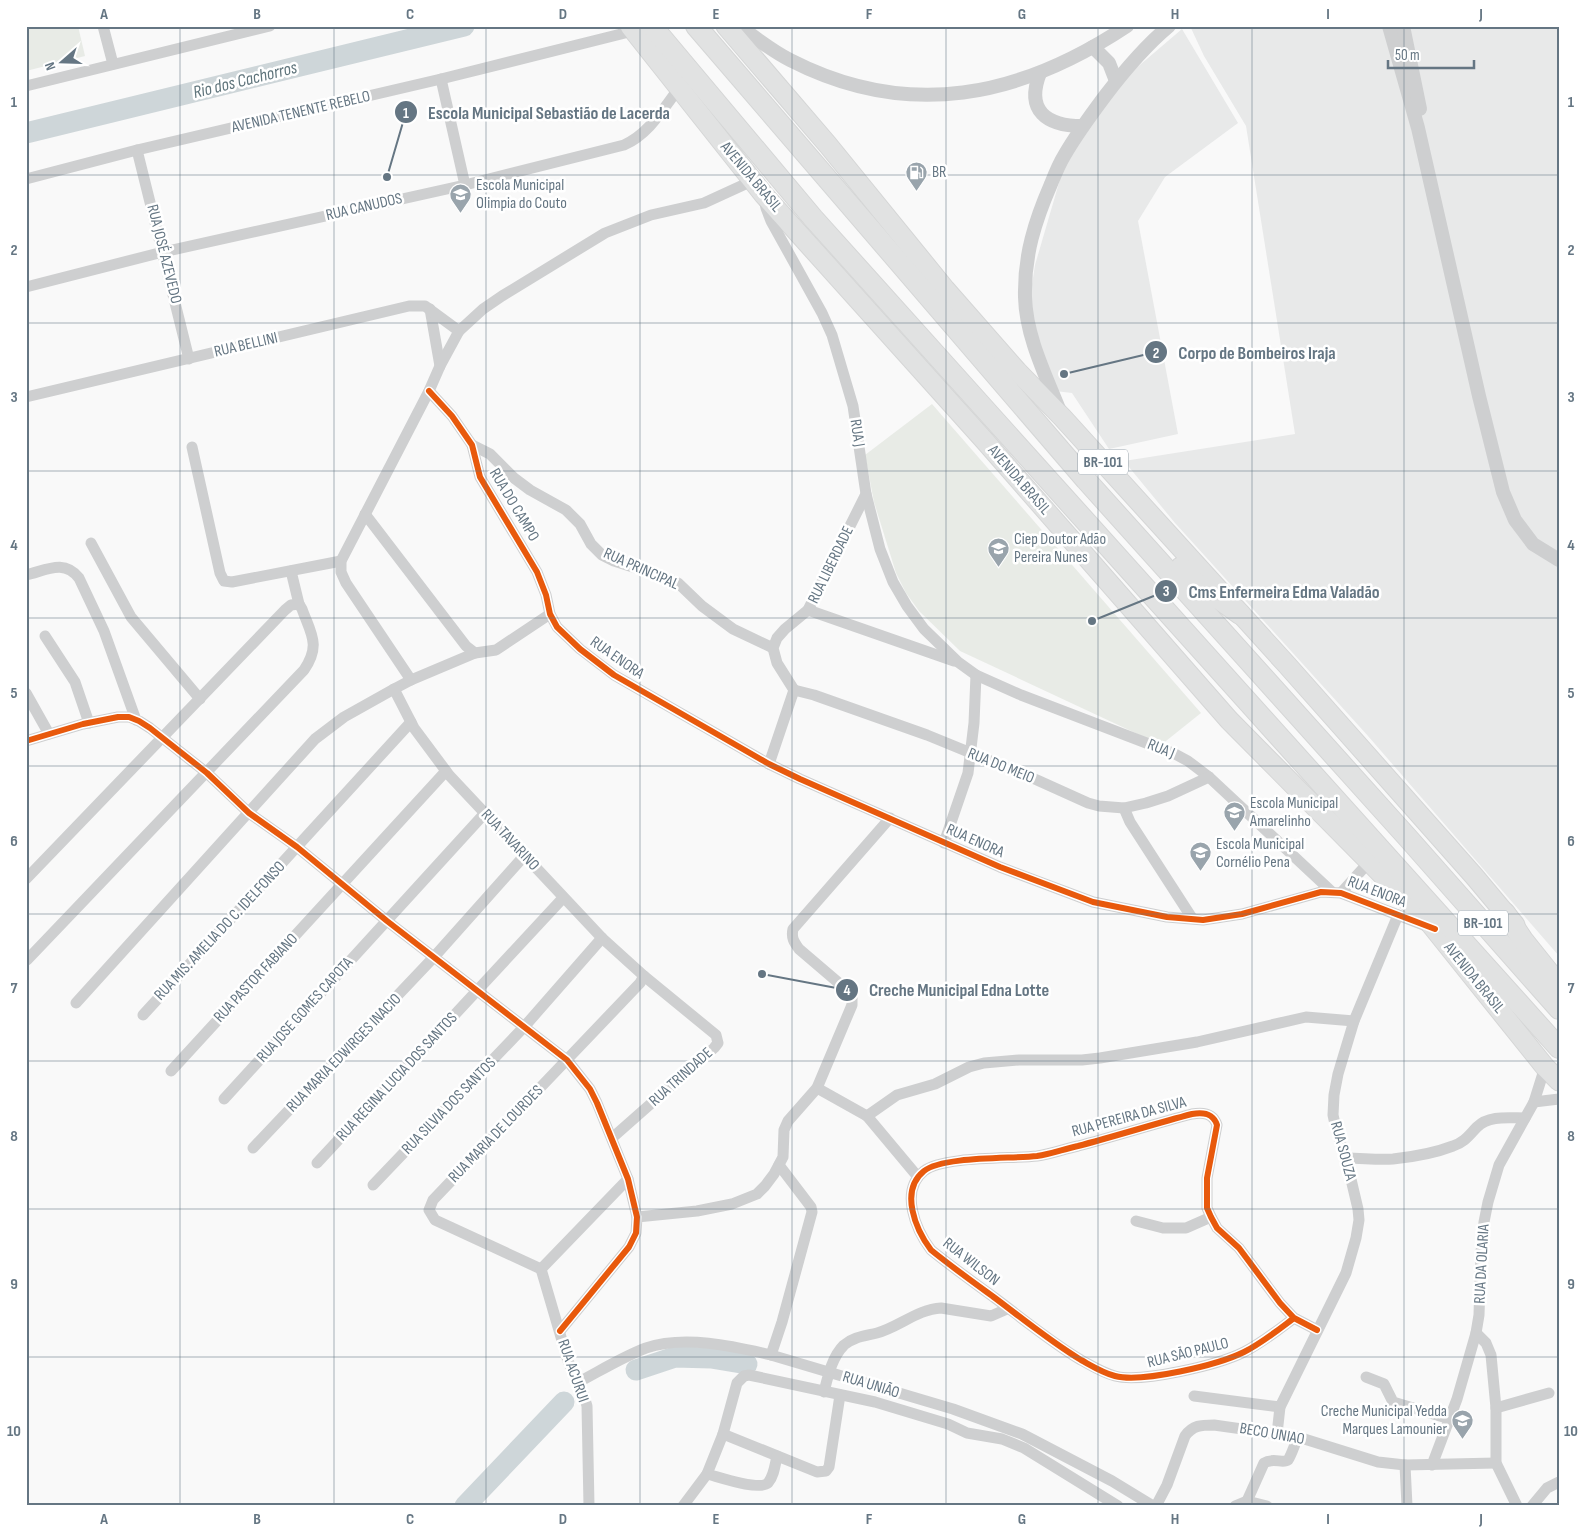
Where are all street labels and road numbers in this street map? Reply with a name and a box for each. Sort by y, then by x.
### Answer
street label: AVENIDA TENENTE REBELO [229,87,372,137]
street label: AVENIDA BRASIL [715,137,786,216]
street label: RUA CANUDOS [324,189,404,225]
street label: RUA JOSÉ AZEVEDO [143,202,186,306]
street label: RUA BELLINI [212,328,280,362]
street label: RUA J [845,418,869,448]
street label: AVENIDA BRASIL [983,441,1054,519]
road number: BR-101 [1078,450,1128,474]
street label: RUA DO CAMPO [485,465,543,545]
street label: RUA LIBERDADE [804,523,858,607]
street label: RUA PRINCIPAL [601,544,682,594]
street label: RUA ENORA [586,633,648,683]
street label: RUA J [1145,735,1177,763]
street label: RUA DO MEIO [965,744,1037,788]
street label: RUA TAVARINO [477,805,543,875]
street label: RUA ENORA [943,820,1007,862]
street label: RUA MIS. AMELIA DO C. IDELFONSO [151,857,289,1004]
street label: RUA ENORA [1345,872,1409,912]
road number: BR-101 [1458,910,1508,936]
street label: RUA PASTOR FABIANO [210,930,302,1026]
street label: AVENIDA BRASIL [1439,938,1508,1017]
street label: RUA JOSE GOMES CAPOTA [253,954,357,1066]
street label: RUA MARIA EDWIRGES INACIO [283,990,405,1116]
street label: RUA REGINA LUCIA DOS SANTOS [332,1009,462,1145]
street label: RUA TRINDADE [645,1044,717,1110]
street label: RUA SILVIA DOS SANTOS [398,1054,500,1158]
street label: RUA MARIA DE LOURDES [445,1081,547,1187]
street label: RUA PEREIRA DA SILVA [1070,1093,1188,1141]
street label: RUA SOUZA [1326,1119,1360,1183]
street label: RUA DA OLARIA [1470,1223,1494,1304]
street label: RUA WILSON [939,1234,1003,1290]
street label: RUA SĀO PAULO [1145,1334,1231,1372]
street label: RUA ACURUI [553,1337,593,1405]
street label: RUA UNIÃO [840,1367,902,1403]
street label: BECO UNIAO [1238,1419,1306,1449]

